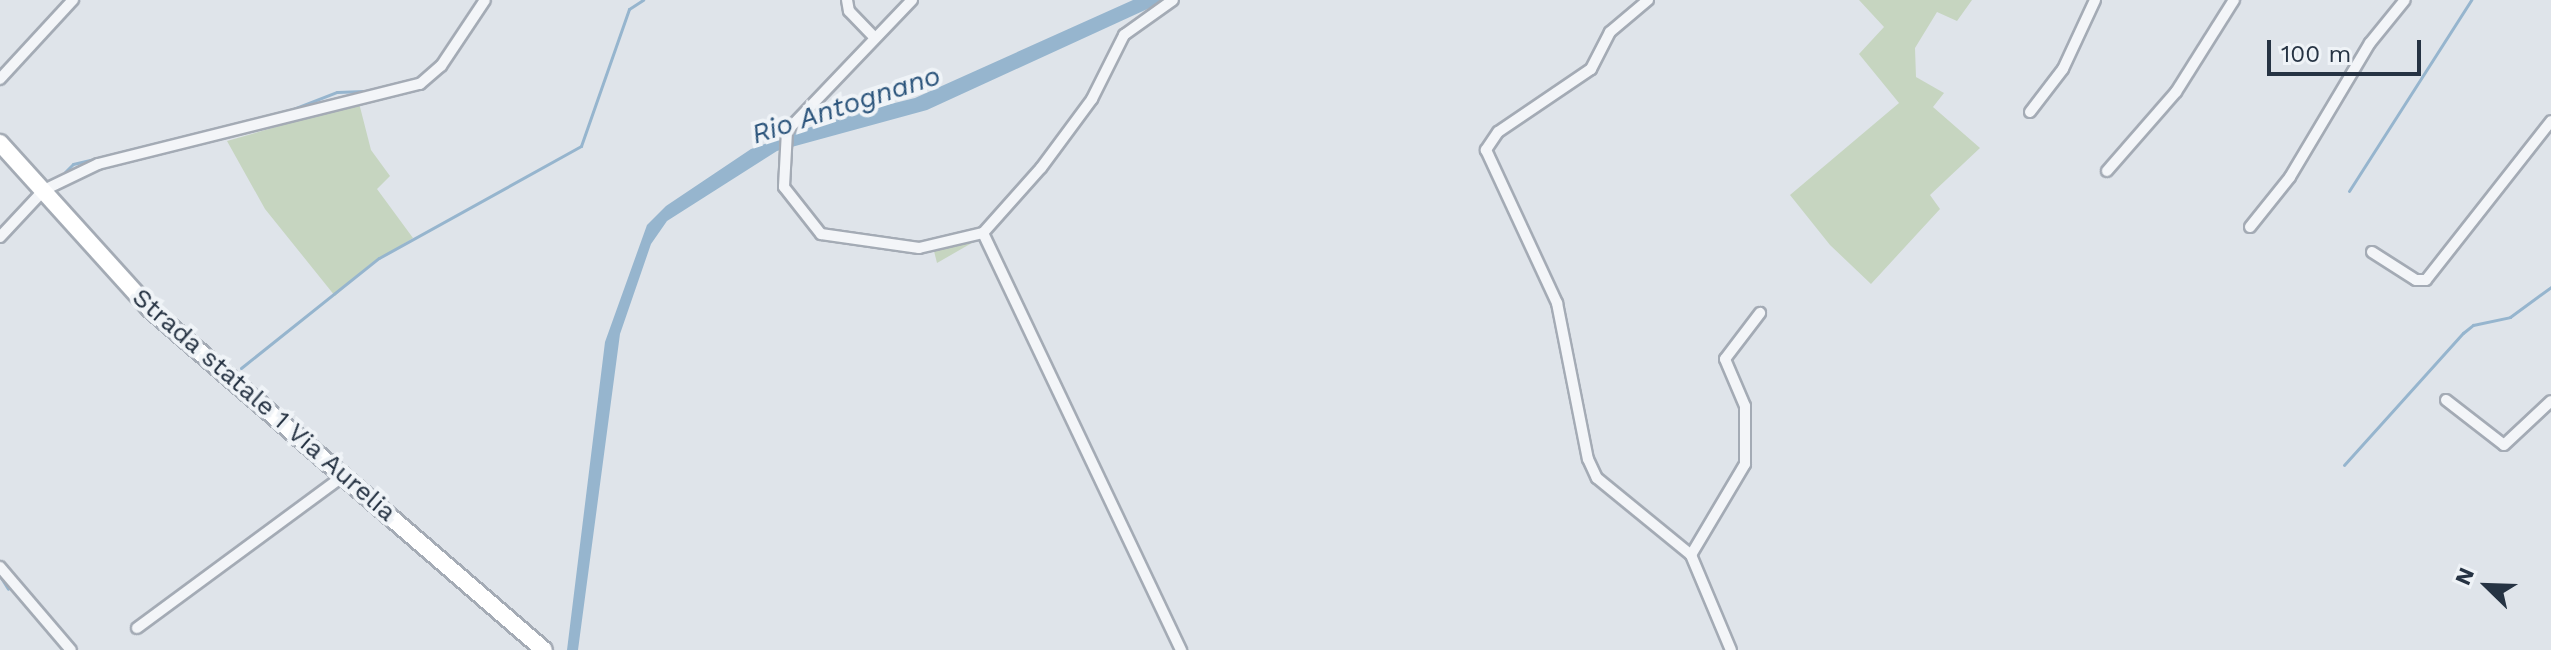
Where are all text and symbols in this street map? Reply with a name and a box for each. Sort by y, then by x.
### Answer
scale bar [2271,24,2425,74]
text: 100 m [2281,40,2351,68]
water label: Rio Antognano [747,58,945,152]
street label: Strada statale 1 Via Aurelia [124,281,404,529]
north arrow [2447,546,2527,626]
text: N [2450,564,2479,589]

